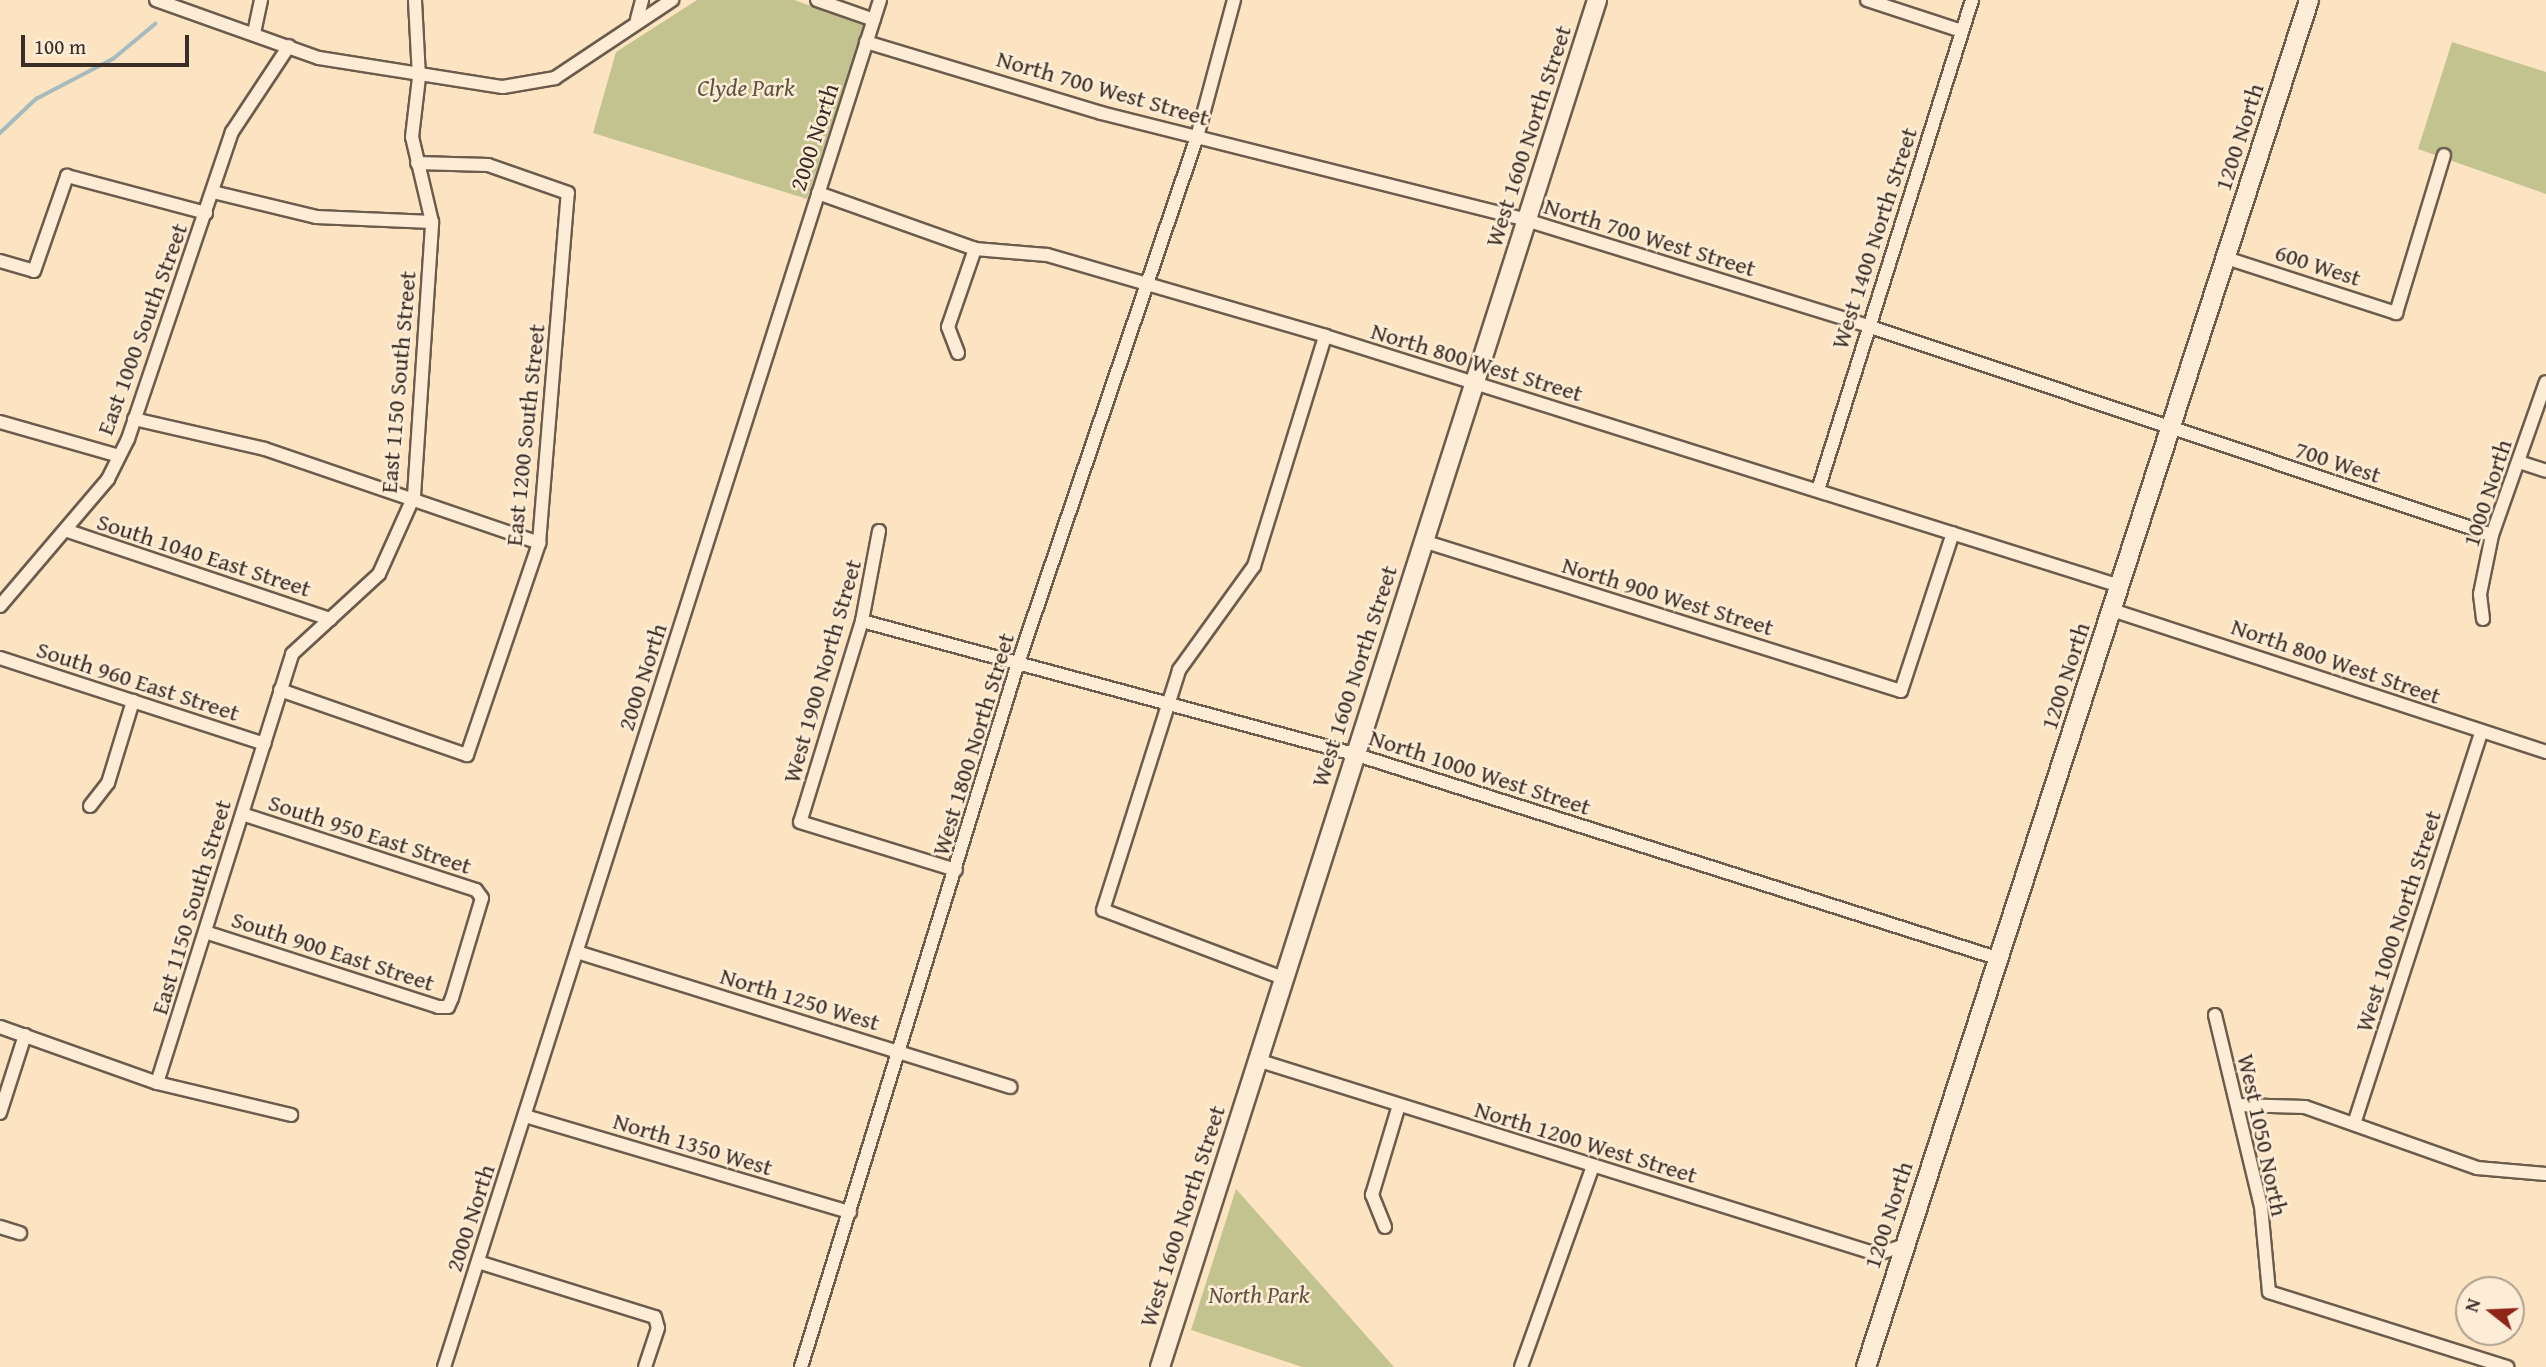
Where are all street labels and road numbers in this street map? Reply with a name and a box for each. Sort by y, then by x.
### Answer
street label: West 1600 North Street [1479,22,1577,250]
street label: North 700 West Street [993,44,1213,132]
street label: 2000 North [783,80,845,194]
street label: 1200 North [2208,80,2270,194]
street label: West 1400 North Street [1825,124,1923,352]
street label: North 700 West Street [1541,191,1759,283]
street label: East 1000 South Street [90,219,194,439]
street label: 600 West [2271,238,2365,292]
street label: East 1150 South Street [374,270,422,494]
street label: North 800 West Street [1368,316,1586,408]
street label: East 1200 South Street [499,323,551,547]
street label: 700 West [2291,435,2385,489]
street label: 1000 North [2456,436,2518,550]
street label: South 1040 East Street [93,507,315,603]
street label: North 900 West Street [1559,550,1777,642]
street label: West 1900 North Street [776,556,868,786]
street label: West 1600 North Street [1305,562,1403,790]
street label: North 800 West Street [2227,612,2445,710]
street label: 1200 North [2034,619,2096,733]
street label: 2000 North [611,620,673,734]
street label: West 1800 North Street [925,629,1021,859]
street label: South 960 East Street [33,635,243,727]
street label: North 1000 West Street [1366,723,1594,821]
street label: South 950 East Street [265,788,475,880]
street label: East 1150 South Street [145,796,237,1018]
street label: West 1000 North Street [2349,807,2447,1035]
street label: South 900 East Street [228,905,438,997]
street label: North 1250 West [717,961,883,1037]
street label: West 1050 North [2232,1051,2294,1219]
street label: North 1200 West Street [1471,1094,1701,1190]
street label: West 1600 North Street [1133,1102,1231,1330]
street label: North 1350 West [610,1106,776,1182]
street label: 1200 North [1857,1158,1919,1272]
street label: 2000 North [439,1161,501,1275]

